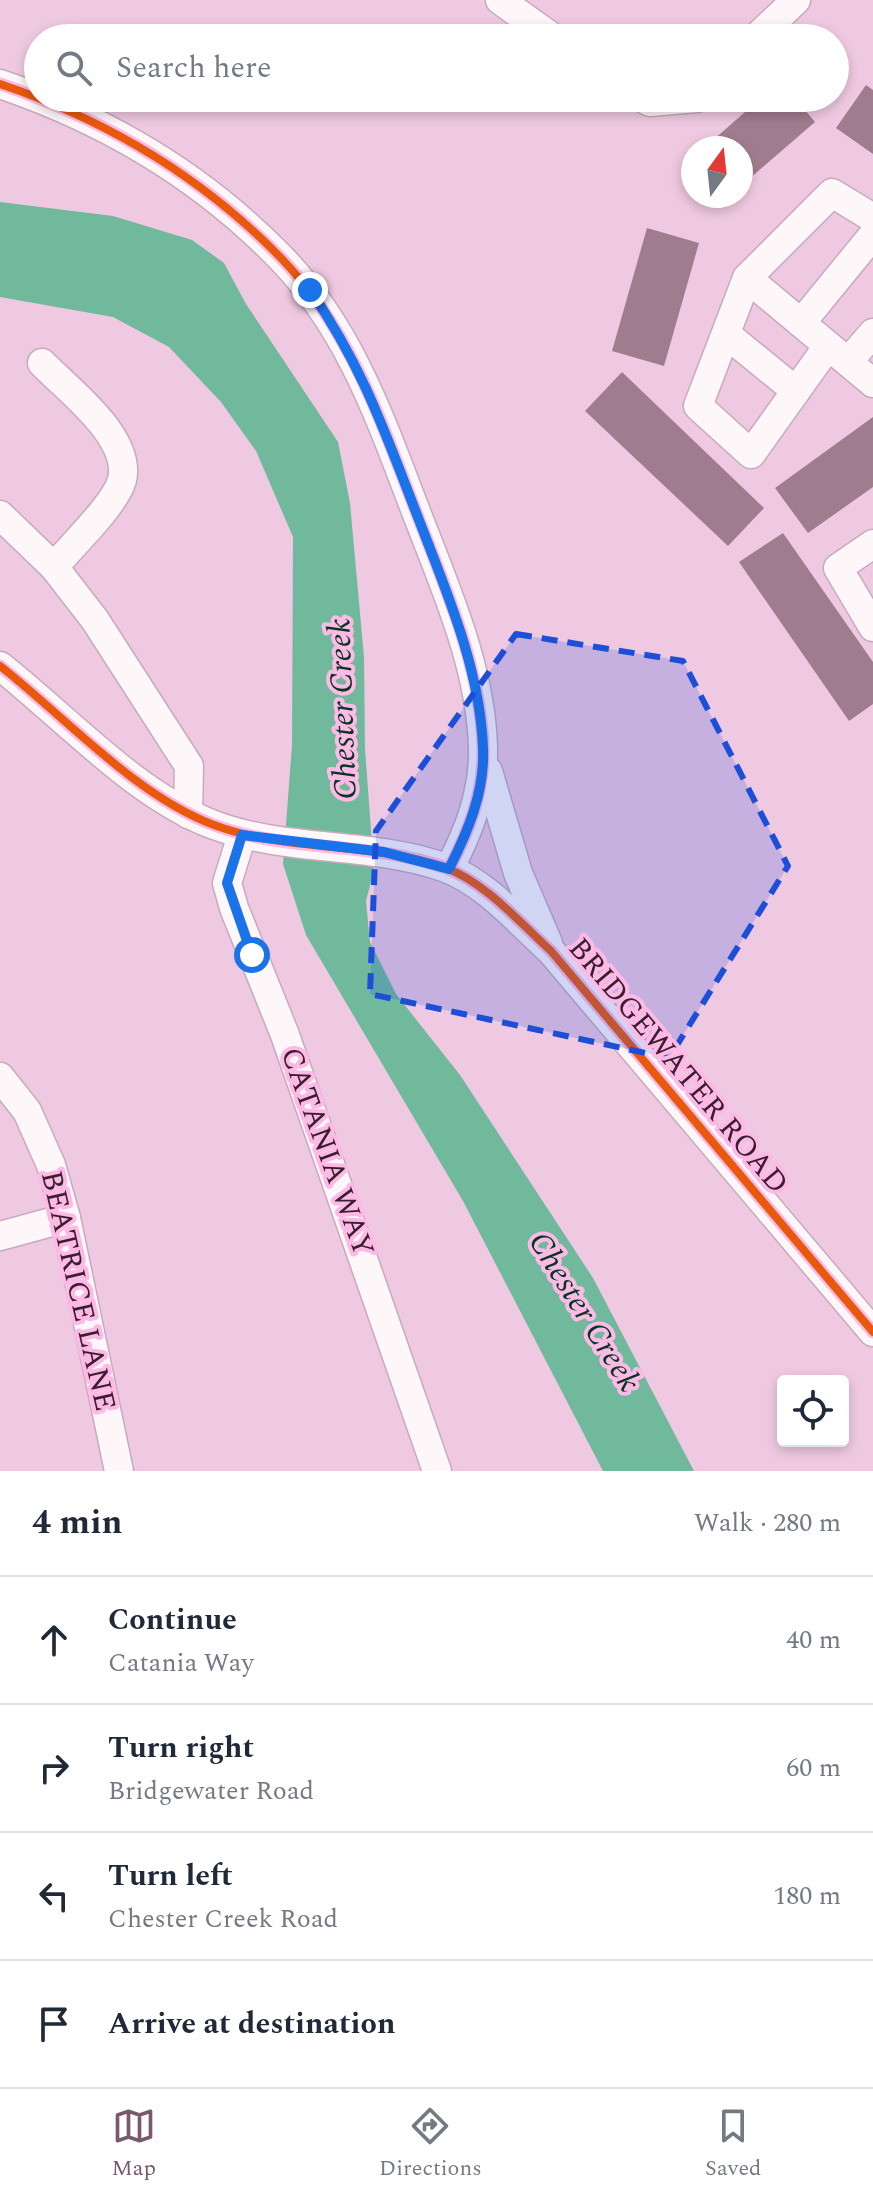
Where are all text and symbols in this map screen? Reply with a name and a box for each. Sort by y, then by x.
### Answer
search box [24,24,849,112]
text: Search here [116,45,272,91]
icon: search [52,46,96,90]
north arrow [681,136,753,208]
route end [292,272,328,308]
water label: Chester Creek [315,618,371,800]
street label: BRIDGEWATER ROAD [556,927,800,1205]
route start [234,937,270,973]
street label: CATANIA WAY [268,1041,386,1263]
street label: BEATRICE LANE [28,1166,128,1416]
water label: Chester Creek [515,1222,653,1402]
map controls [777,1375,849,1447]
button: locate [777,1375,849,1447]
text: 4 min [32,1497,122,1549]
text: Walk · 280 m [694,1503,841,1543]
text: Continue [108,1597,237,1643]
icon: ahead [32,1618,76,1662]
text: 40 m [786,1620,841,1660]
text: Catania Way [108,1643,254,1683]
text: Turn right [108,1725,254,1771]
icon: right [32,1746,76,1790]
text: 60 m [786,1748,841,1788]
text: Bridgewater Road [108,1771,314,1811]
text: Turn left [108,1853,233,1899]
icon: left [32,1874,76,1918]
text: 180 m [773,1876,841,1916]
text: Chester Creek Road [108,1899,338,1939]
text: Arrive at destination [108,2001,395,2047]
icon: arrive [32,2002,76,2046]
tab: Map [112,2104,156,2185]
tab: Directions [379,2104,482,2185]
tab: Saved [705,2104,761,2185]

